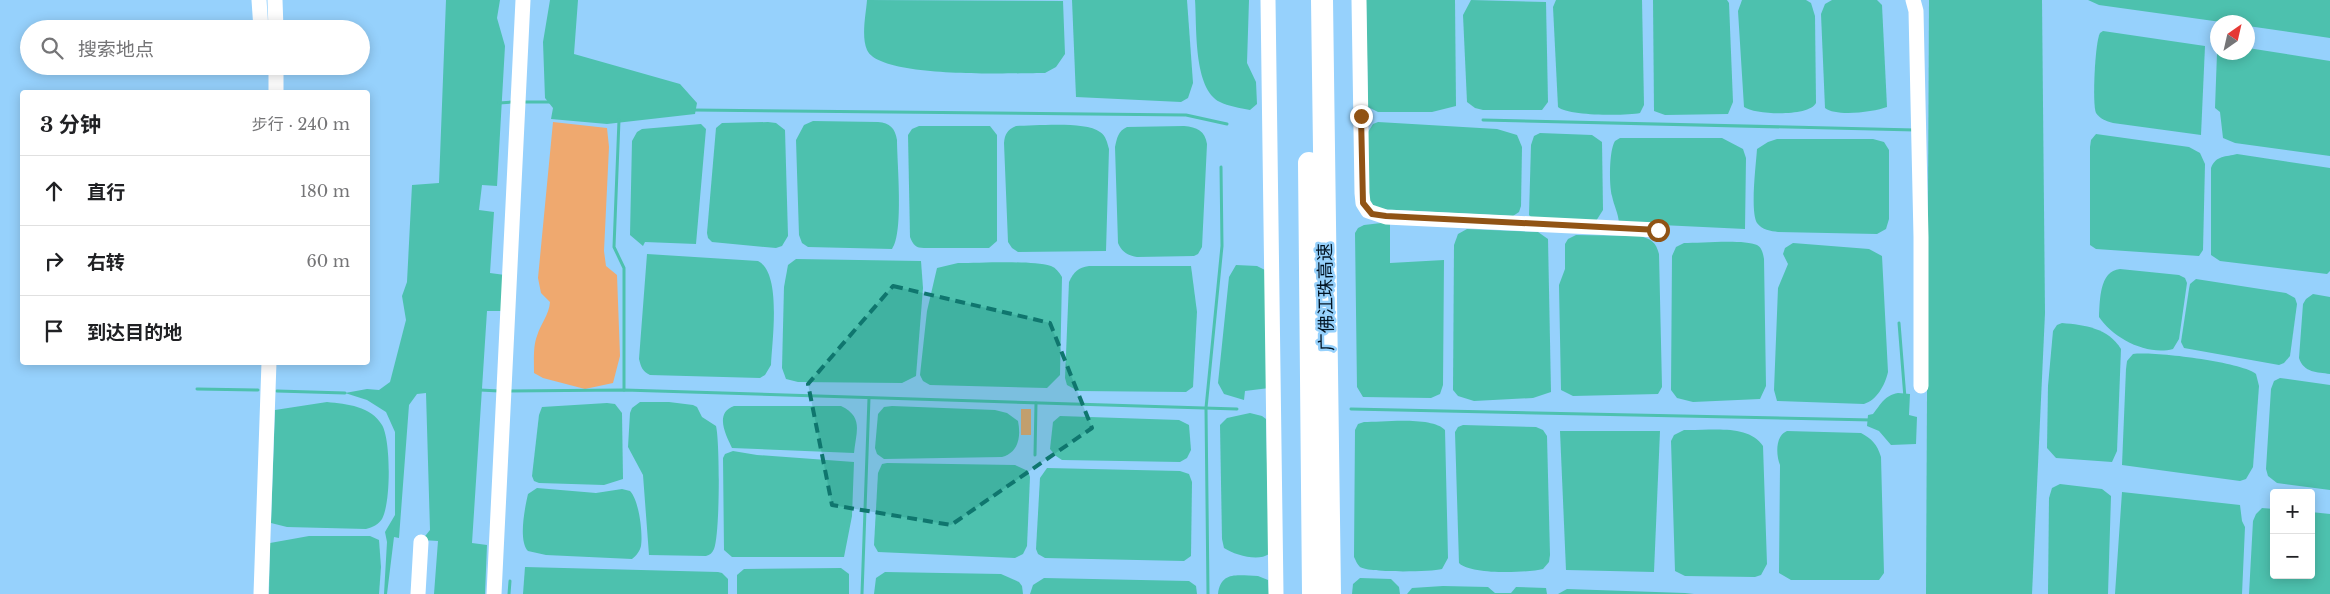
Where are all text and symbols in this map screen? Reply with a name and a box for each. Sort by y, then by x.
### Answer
north arrow [2210,15,2255,60]
search box [20,20,370,75]
icon: search [38,34,66,62]
text: 搜索地点 [78,38,154,61]
route end [1350,105,1373,128]
text: 3 分钟 [40,112,101,138]
text: 步行 · 240 m [252,114,350,134]
icon: ahead [40,177,68,205]
text: 直行 [87,181,125,204]
text: 180 m [300,181,350,201]
route start [1647,219,1670,242]
street label: 广佛江珠高速 [1314,243,1338,351]
icon: right [40,247,68,275]
text: 右转 [87,251,125,274]
text: 60 m [307,251,350,271]
icon: arrive [40,317,68,345]
text: 到达目的地 [87,321,182,344]
map controls [2270,489,2315,579]
button: + [2270,489,2315,534]
button: − [2270,534,2315,579]

